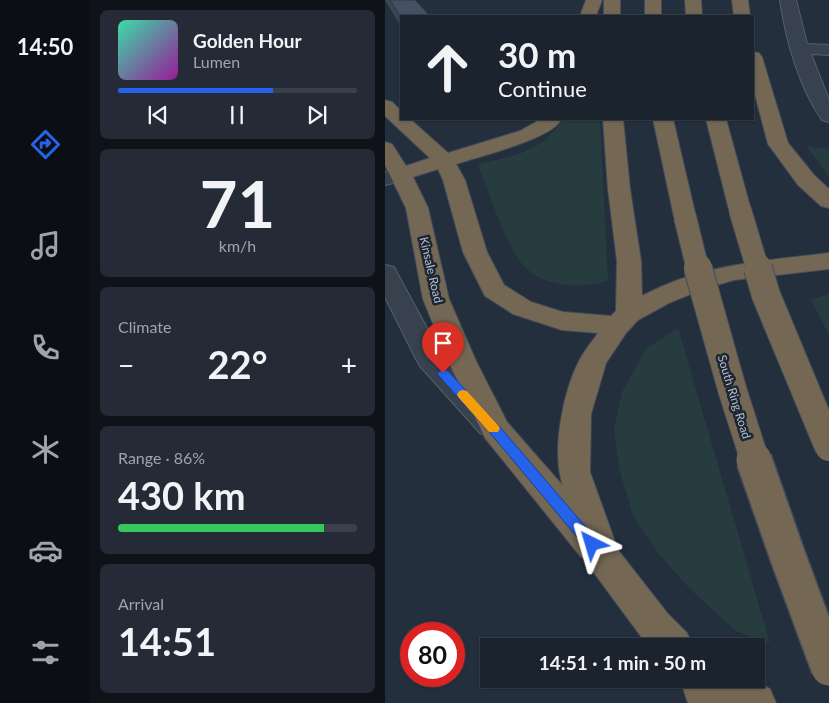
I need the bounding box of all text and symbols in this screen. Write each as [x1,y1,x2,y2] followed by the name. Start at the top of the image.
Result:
[193,29,302,52] text: Golden Hour
[17,33,73,60] text: 14:50
[498,33,576,75] text: 30 m
[415,35,480,100] icon: ahead
[193,52,240,71] text: Lumen
[498,75,587,102] text: Continue
[144,101,172,129] icon: previous
[223,101,251,129] icon: pause
[303,101,331,129] icon: next
[28,127,63,162] icon: directions
[200,164,275,242] text: 71
[28,228,63,263] icon: music
[417,235,446,304] street label: Kinsale Road
[219,236,256,255] text: km/h
[118,317,171,336] text: Climate
[422,322,464,373] pin
[429,329,457,357] icon: arrive
[28,330,63,365] icon: phone
[208,341,267,387] text: 22°
[118,348,134,382] text: −
[341,348,357,382] text: +
[715,353,754,441] street label: South Ring Road
[28,432,63,467] icon: climate
[118,448,205,467] text: Range · 86%
[118,472,246,518] text: 430 km
[565,517,617,569] position arrow
[28,533,63,568] icon: car
[118,594,164,613] text: Arrival
[118,618,216,664] text: 14:51
[400,622,465,687] speed limit sign: 80
[28,635,63,670] icon: filters
[539,651,706,674] text: 14:51 · 1 min · 50 m

